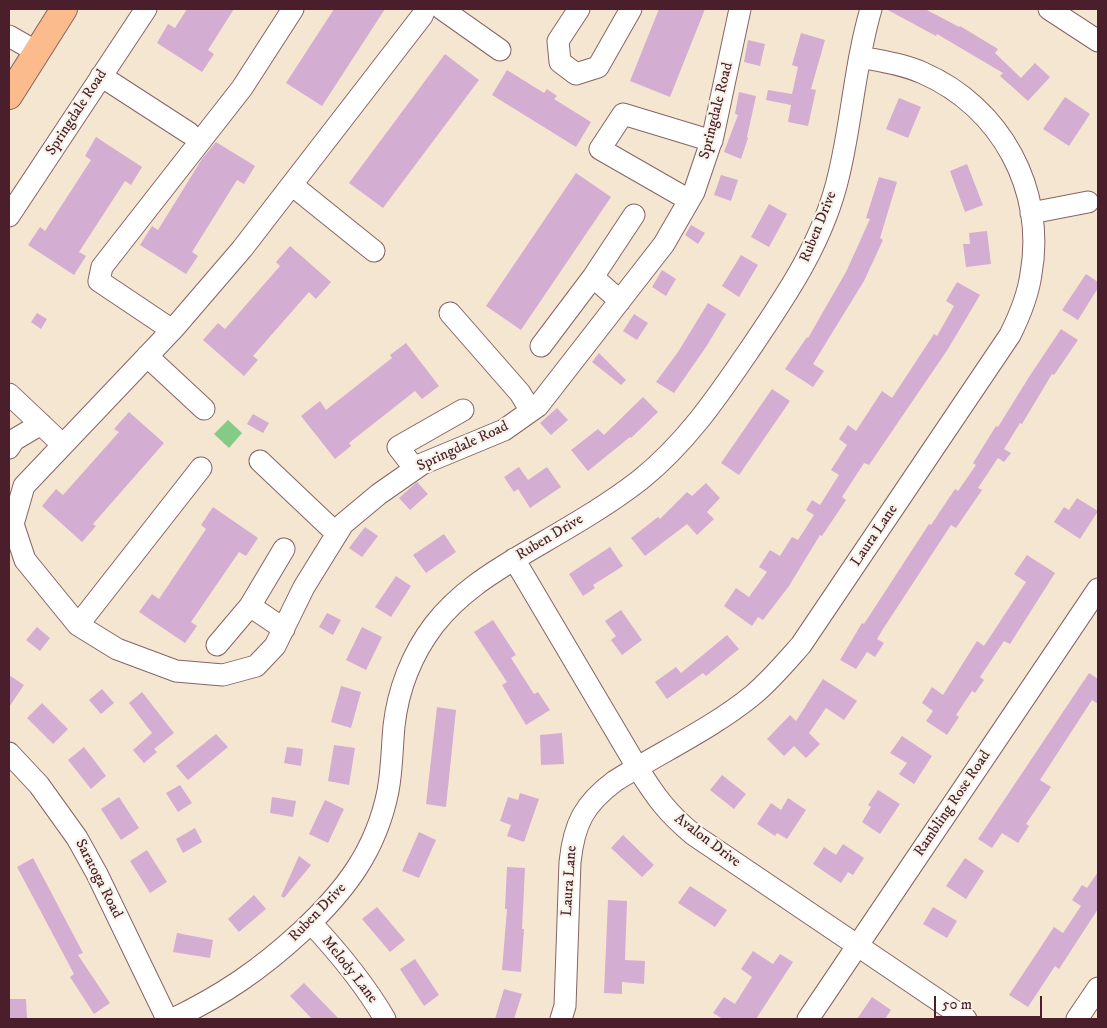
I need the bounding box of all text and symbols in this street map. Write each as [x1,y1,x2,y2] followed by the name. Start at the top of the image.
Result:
[696,61,738,161] street label: Springdale Road
[43,67,111,159] street label: Springdale Road
[797,189,841,265] street label: Ruben Drive
[414,418,512,476] street label: Springdale Road
[848,502,902,570] street label: Laura Lane
[513,511,587,565] street label: Ruben Drive
[911,748,995,860] street label: Rambling Rose Road
[670,810,744,872] street label: Avalon Drive
[70,836,126,922] street label: Saratoga Road
[559,845,581,917] street label: Laura Lane
[286,880,350,946] street label: Ruben Drive
[317,933,381,1007] street label: Melody Lane
[937,986,1044,1018] scale bar
[942,995,972,1014] text: 50 m

